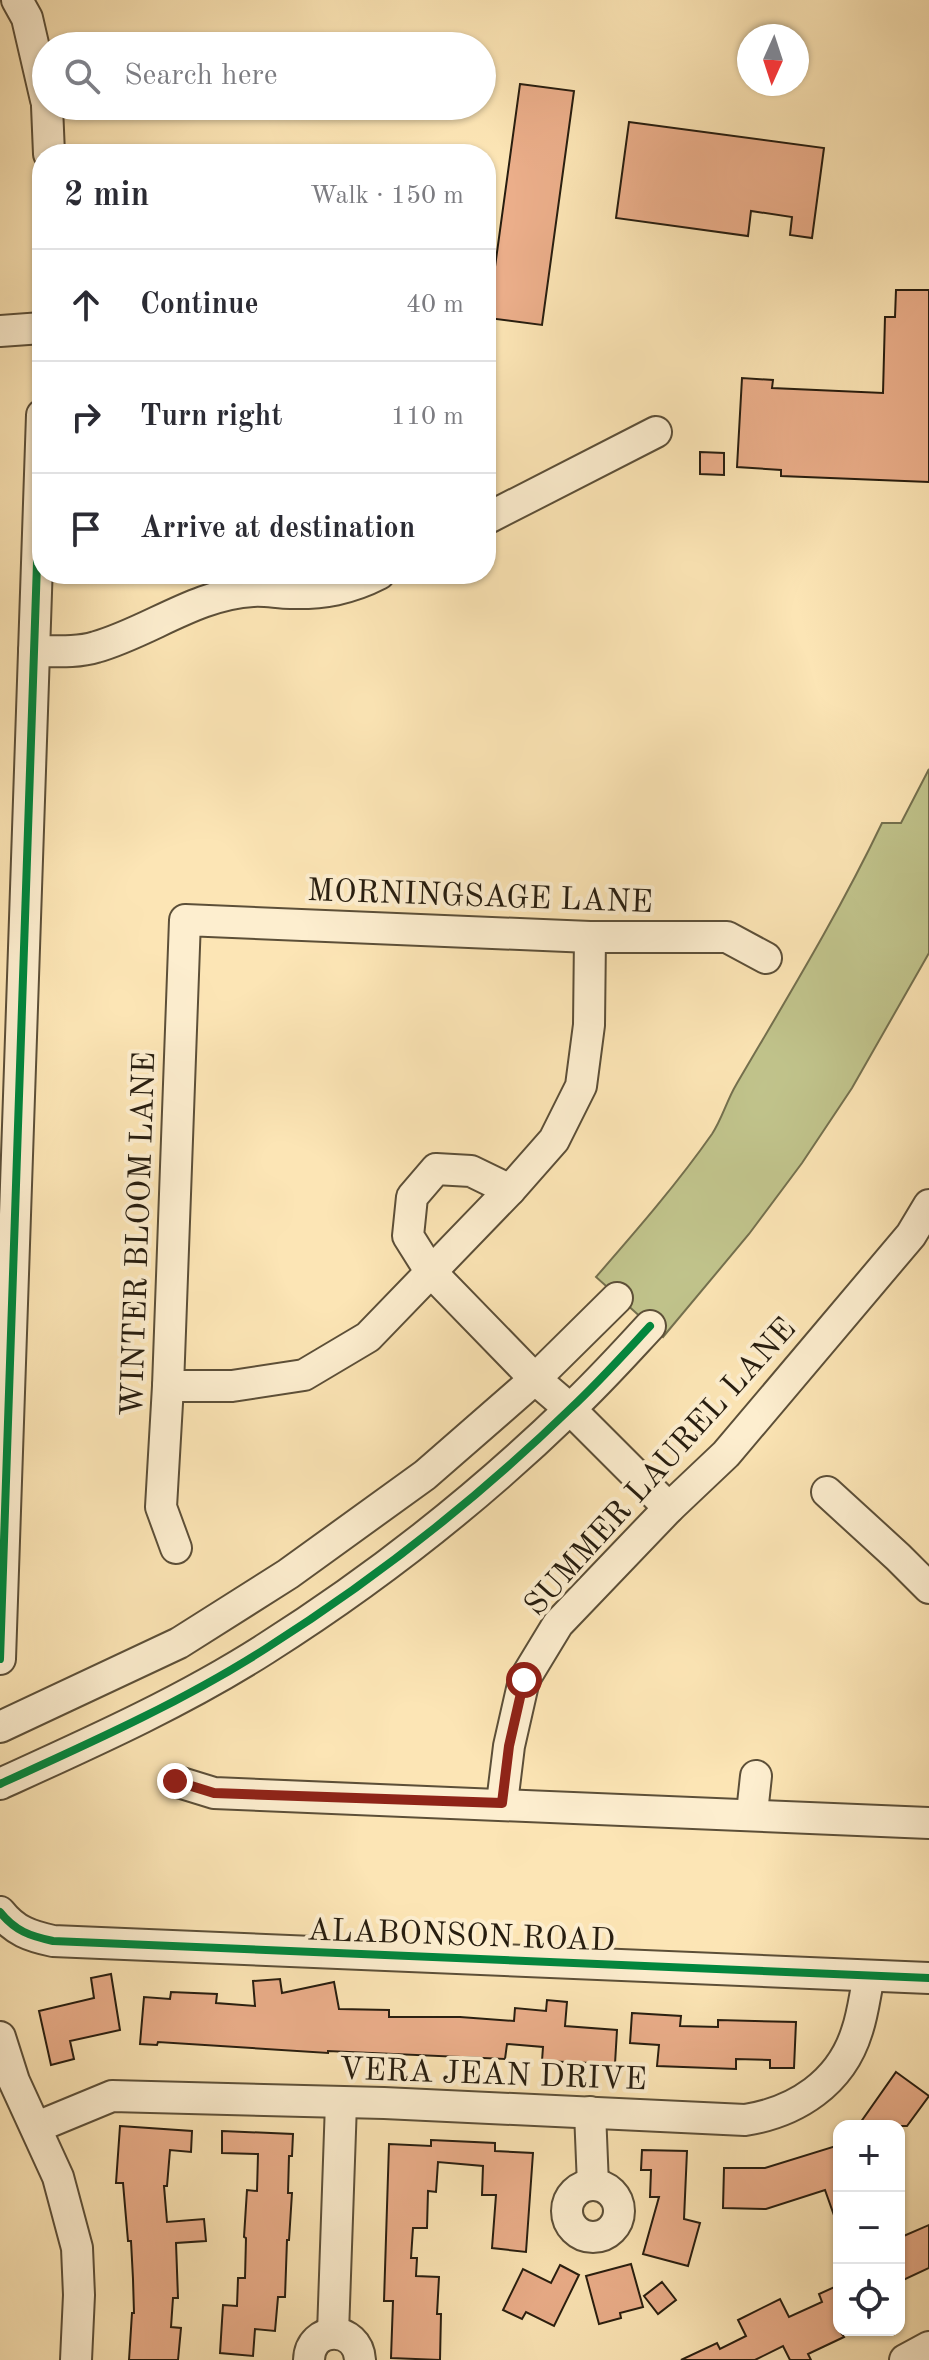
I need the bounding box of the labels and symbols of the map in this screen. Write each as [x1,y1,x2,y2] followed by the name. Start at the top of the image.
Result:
[737,24,809,96] north arrow
[307,876,653,920] street label: MORNINGSAGE LANE
[118,1051,162,1417] street label: WINTER BLOOM LANE
[520,1313,803,1623] street label: SUMMER LAUREL LANE
[506,1662,542,1698] route start
[157,1763,193,1799] route end
[306,1916,615,1958] street label: ALABONSON ROAD
[339,2055,647,2097] street label: VERA JEAN DRIVE

